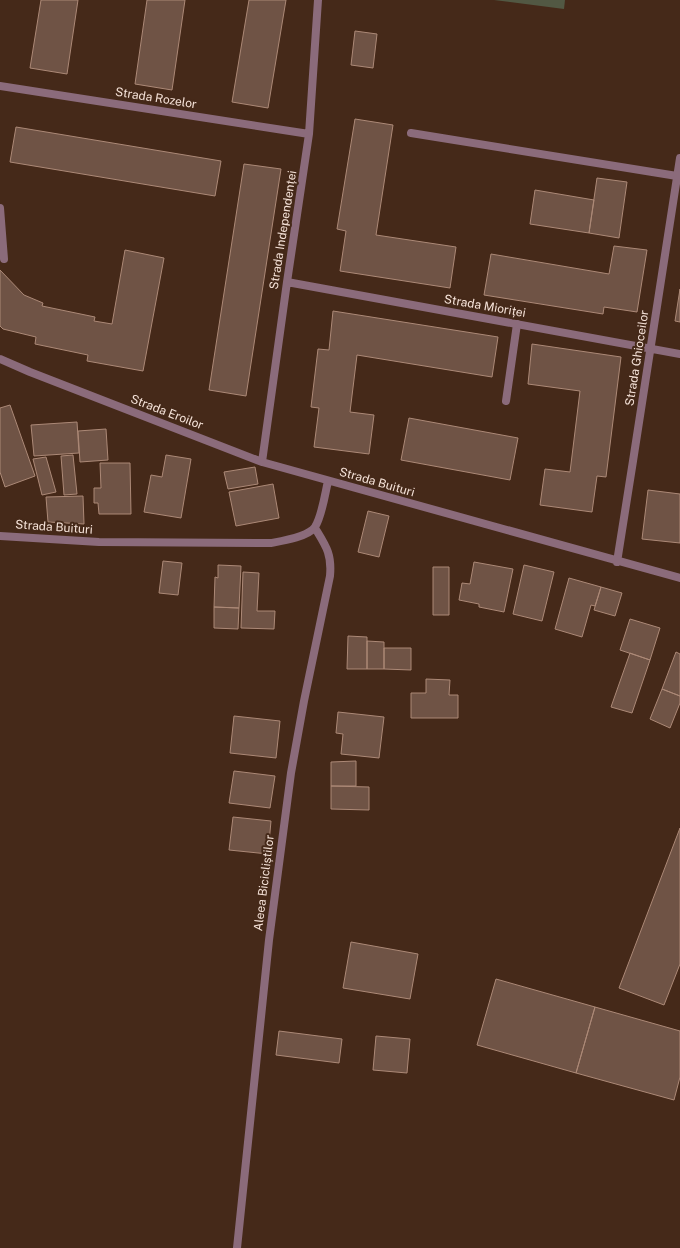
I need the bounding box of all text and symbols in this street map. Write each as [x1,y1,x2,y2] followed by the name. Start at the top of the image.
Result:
[114,85,198,111] street label: Strada Rozelor
[267,169,299,291] street label: Strada Independenței
[443,292,527,320] street label: Strada Mioriței
[623,309,652,407] street label: Strada Ghioceilor
[129,392,206,432] street label: Strada Eroilor
[338,465,416,499] street label: Strada Buituri
[15,517,93,537] street label: Strada Buituri
[251,834,277,932] street label: Aleea Bicicliștilor

